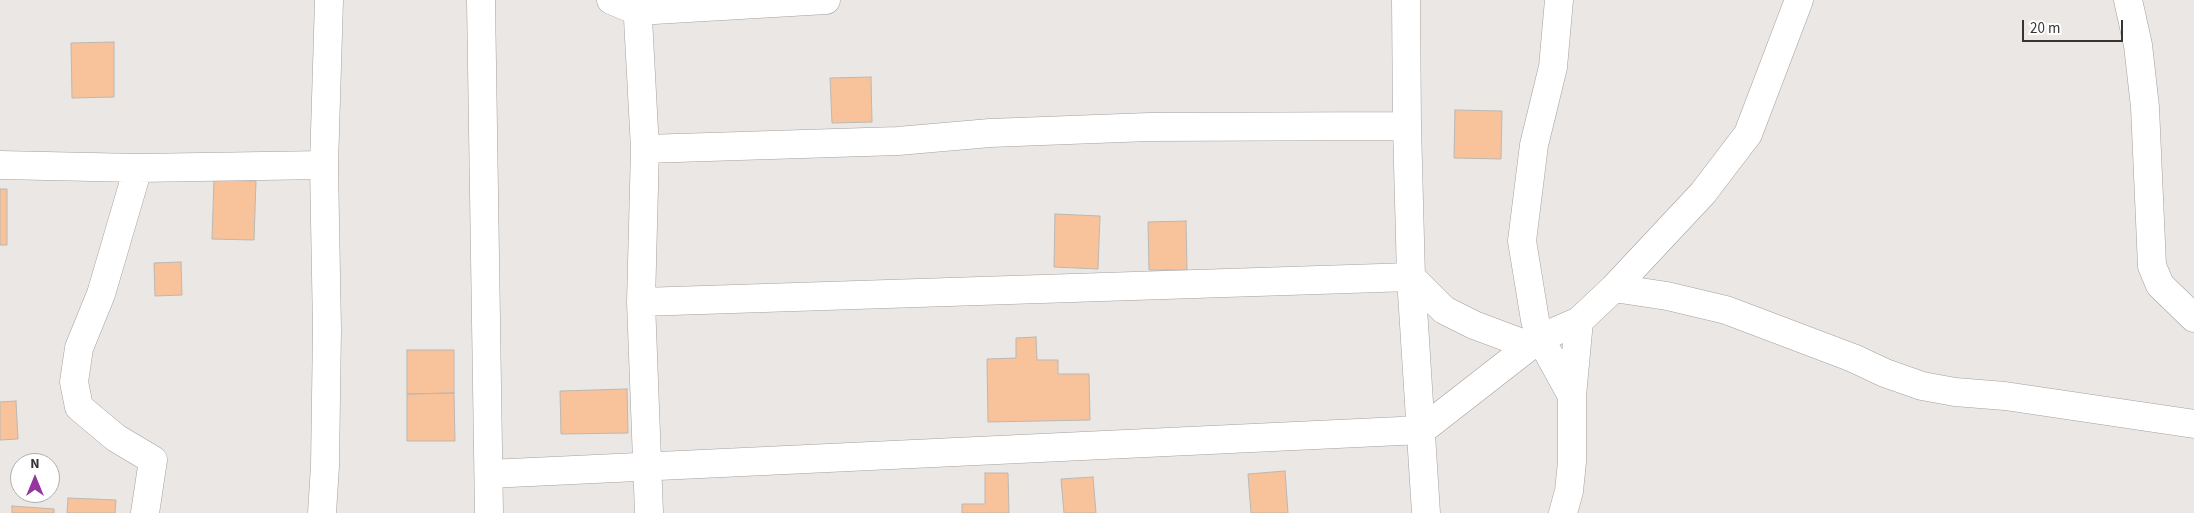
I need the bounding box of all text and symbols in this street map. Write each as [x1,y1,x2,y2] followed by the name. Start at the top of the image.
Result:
[2024,10,2125,42] scale bar
[2030,18,2060,39] text: 20 m
[10,453,60,503] north arrow
[30,454,40,474] text: N

